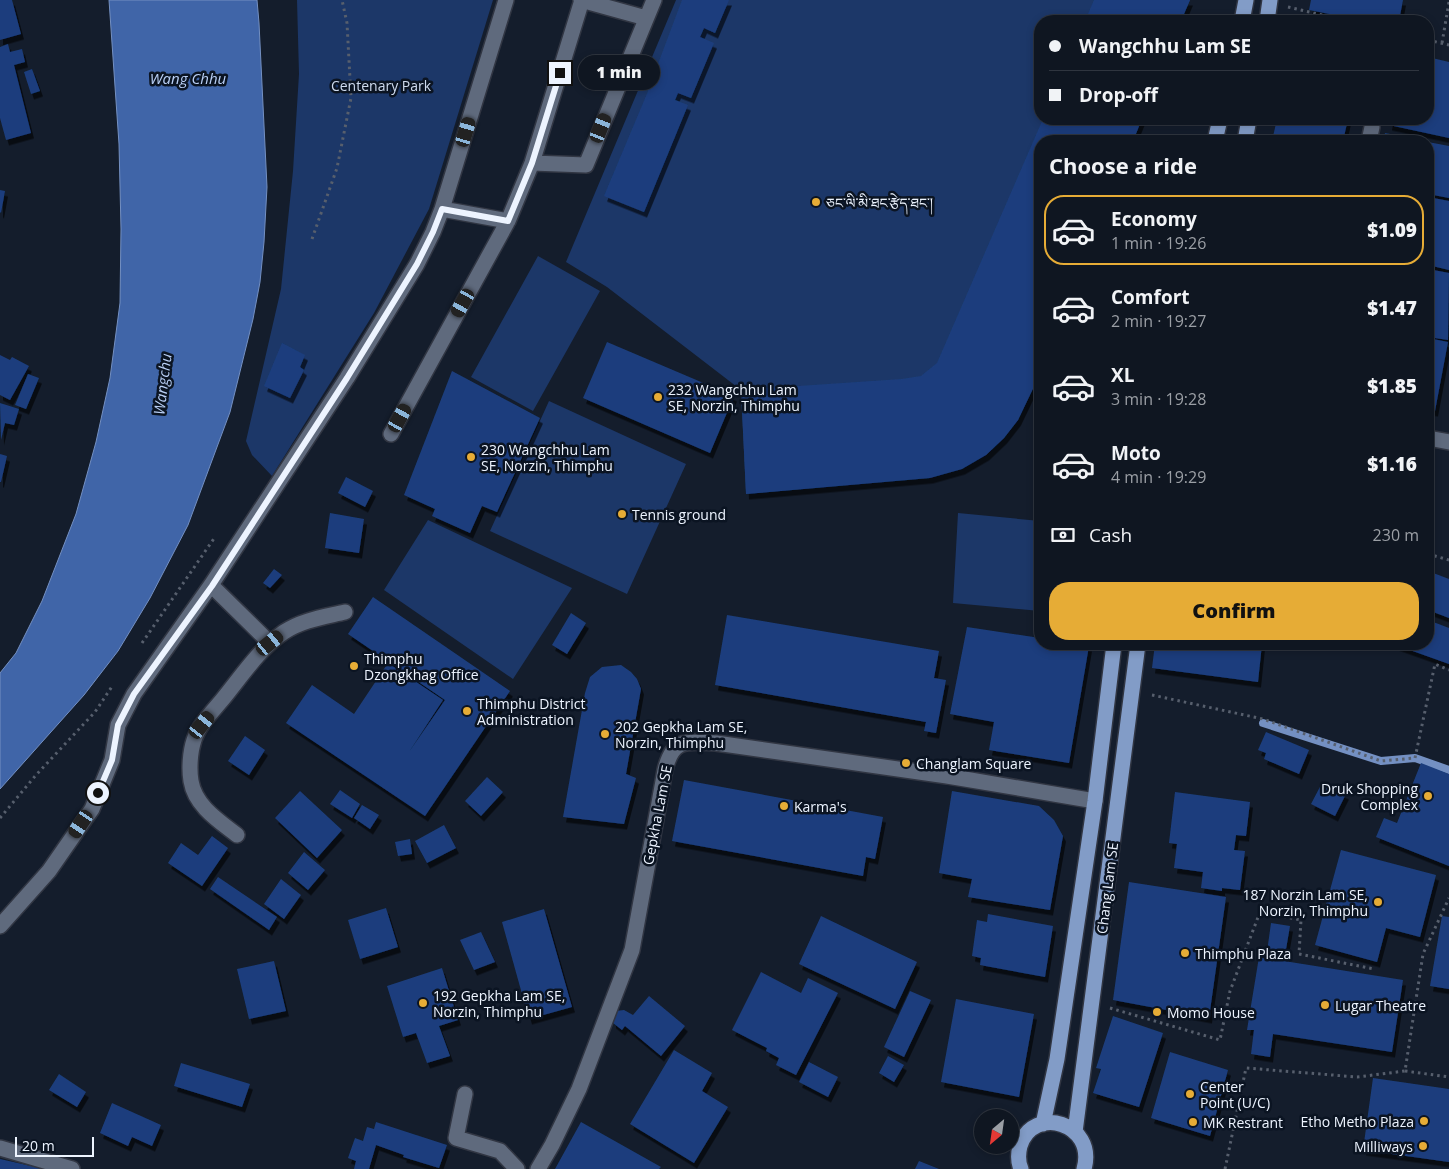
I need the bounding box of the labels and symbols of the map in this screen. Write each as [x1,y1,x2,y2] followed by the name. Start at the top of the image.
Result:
[578,56,660,90] callout: 1 min
[549,62,571,84] route end
[150,68,227,88] water label: Wang Chhu
[331,76,432,95] park label: Centenary Park
[588,111,613,145] car
[454,115,477,149] car
[826,193,933,215] place label: ཅང་ལི་མི་ཐང་རྩེད་ཐང་།
[810,196,822,208] marker: ཅང་ལི་མི་ཐང་རྩེད་ཐང་།
[449,286,476,320] car
[148,352,176,416] water label: Wangchu
[668,380,800,415] place label: 232 Wangchhu Lam SE, Norzin, Thimphu
[652,391,664,403] marker: 232 Wangchhu Lam SE, Norzin, Thimphu
[386,401,413,435] car
[481,440,613,475] place label: 230 Wangchhu Lam SE, Norzin, Thimphu
[465,451,477,463] marker: 230 Wangchhu Lam SE, Norzin, Thimphu
[632,505,726,524] place label: Tennis ground
[616,508,628,520] marker: Tennis ground
[253,628,286,658] car
[364,649,479,684] place label: Thimphu Dzongkhag Office
[348,660,360,672] marker: Thimphu Dzongkhag Office
[477,694,585,729] place label: Thimphu District Administration
[461,705,473,717] marker: Thimphu District Administration
[186,709,217,741] car
[615,717,747,752] place label: 202 Gepkha Lam SE, Norzin, Thimphu
[599,728,611,740] marker: 202 Gepkha Lam SE, Norzin, Thimphu
[916,754,1032,773] place label: Changlam Square
[900,757,912,769] marker: Changlam Square
[638,764,676,866] street label: Gepkha Lam SE
[1321,779,1419,814] place label: Druk Shopping Complex
[87,782,109,804] route start
[1422,790,1434,802] marker: Druk Shopping Complex
[794,797,847,816] place label: Karma's
[778,800,790,812] marker: Karma's
[66,807,95,841] car
[1092,841,1122,935] street label: Chang Lam SE
[1243,885,1368,920] place label: 187 Norzin Lam SE, Norzin, Thimphu
[1372,896,1384,908] marker: 187 Norzin Lam SE, Norzin, Thimphu
[1195,944,1291,963] place label: Thimphu Plaza
[1179,947,1191,959] marker: Thimphu Plaza
[433,986,565,1021] place label: 192 Gepkha Lam SE, Norzin, Thimphu
[1335,996,1426,1015] place label: Lugar Theatre
[417,997,429,1009] marker: 192 Gepkha Lam SE, Norzin, Thimphu
[1319,999,1331,1011] marker: Lugar Theatre
[1167,1003,1255,1022] place label: Momo House
[1151,1006,1163,1018] marker: Momo House
[1200,1077,1270,1112] place label: Center Point (U/C)
[1184,1088,1196,1100] marker: Center Point (U/C)
[974,1109,1019,1154] north arrow
[1300,1112,1414,1131] place label: Etho Metho Plaza
[1203,1113,1283,1132] place label: MK Restrant
[1418,1115,1430,1127] marker: Etho Metho Plaza
[1187,1116,1199,1128] marker: MK Restrant
[15,1134,94,1157] scale bar
[1354,1137,1413,1156] place label: Milliways
[1417,1140,1429,1152] marker: Milliways

